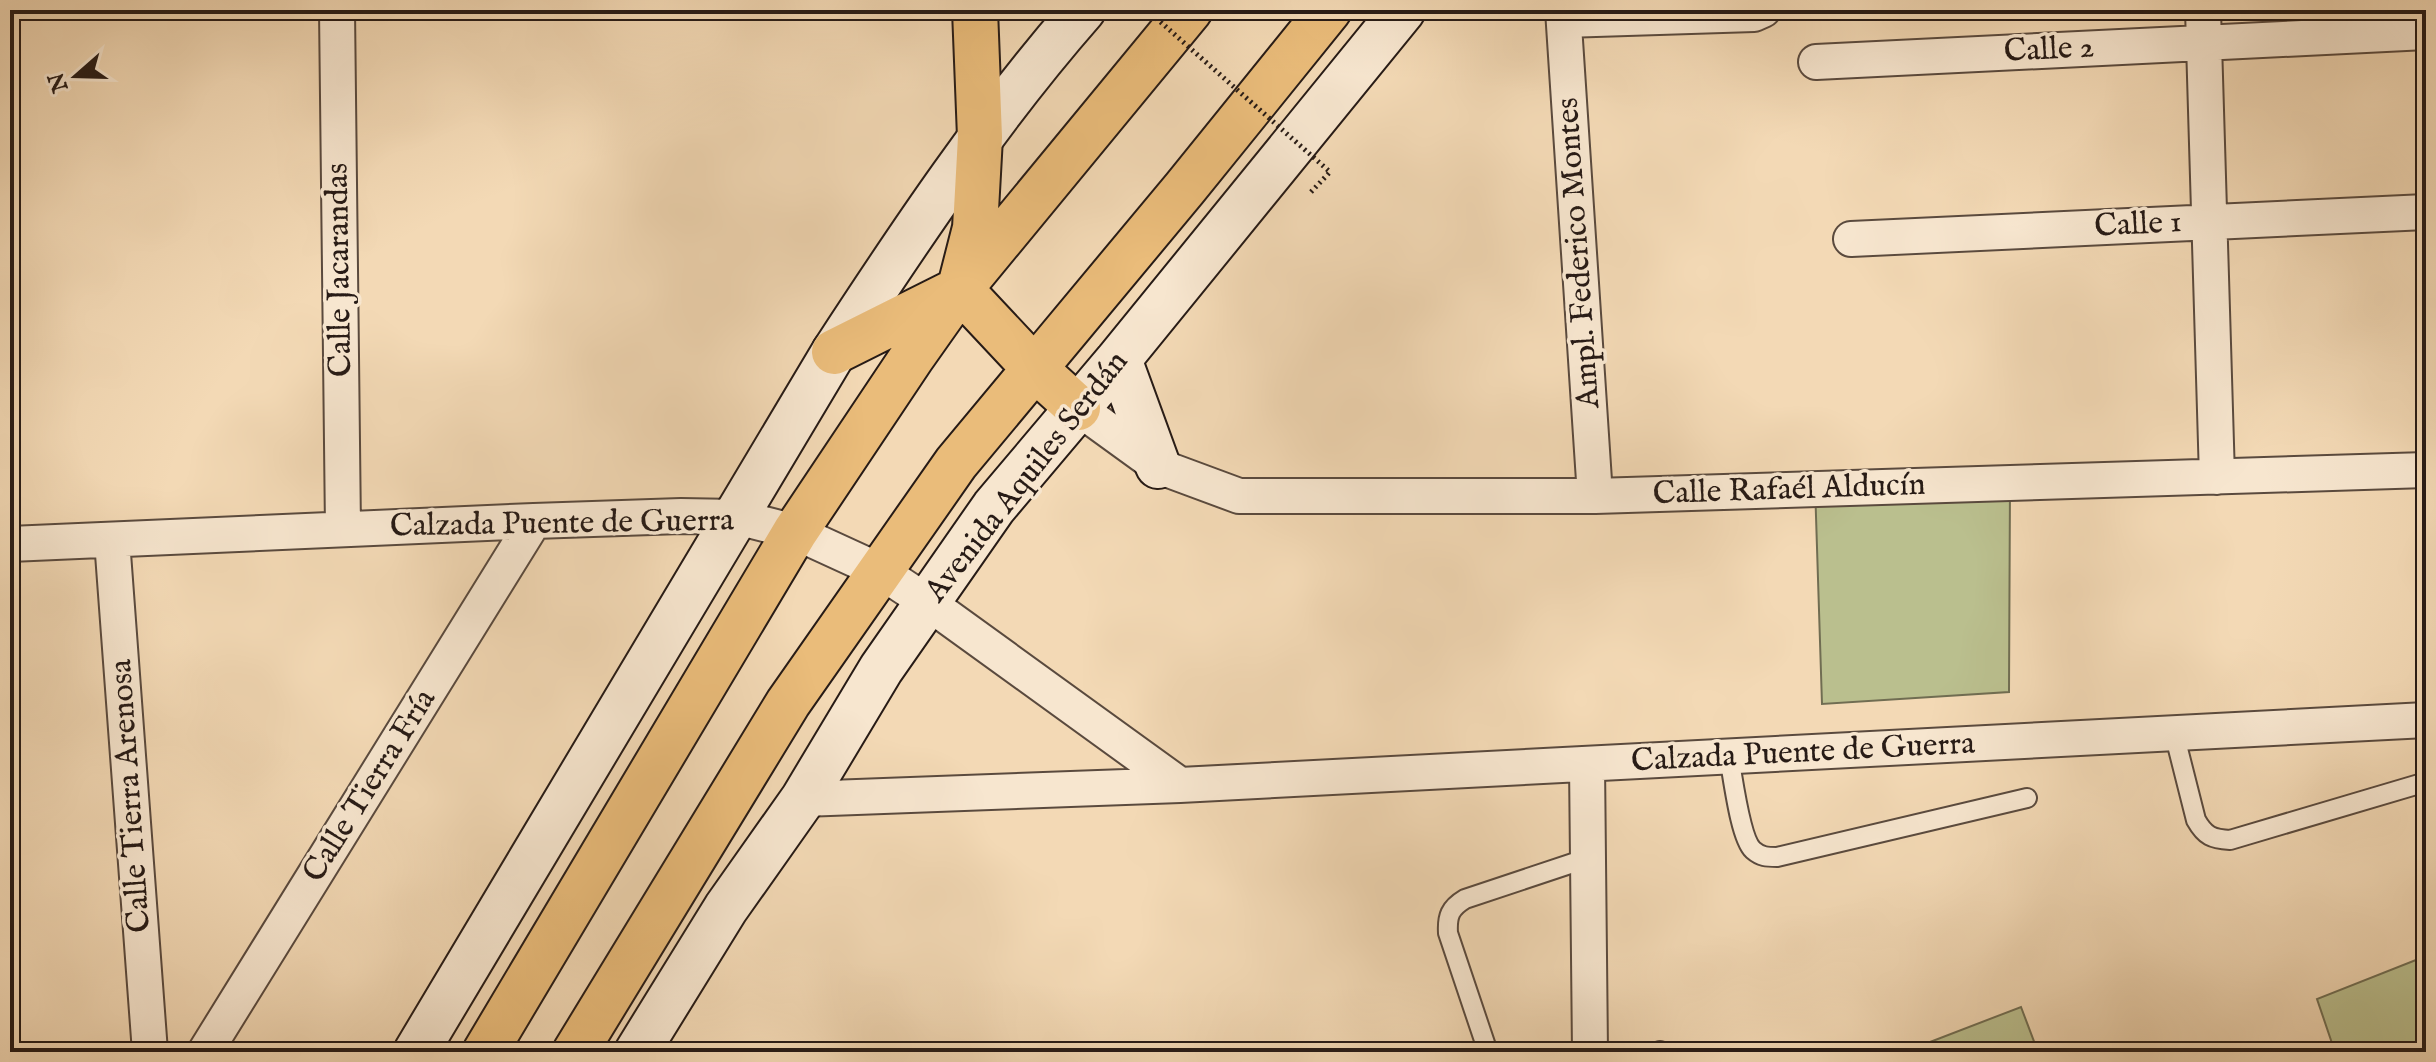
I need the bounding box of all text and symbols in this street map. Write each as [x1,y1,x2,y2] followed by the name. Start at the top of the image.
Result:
[2003,27,2095,73] street label: Calle 2
[36,36,116,116] north arrow
[43,68,76,97] text: N
[1548,96,1610,411] street label: Ampl. Federico Montes
[318,163,362,377] street label: Calle Jacarandas
[2093,202,2183,248] street label: Calle 1
[915,343,1138,612] street label: Avenida Aquiles Serdán
[1652,465,1926,515] street label: Calle Rafaél Alducín
[390,500,735,548] street label: Calzada Puente de Guerra
[101,658,161,934] street label: Calle Tierra Arenosa
[294,681,446,890] street label: Calle Tierra Fría
[1630,724,1976,782] street label: Calzada Puente de Guerra

